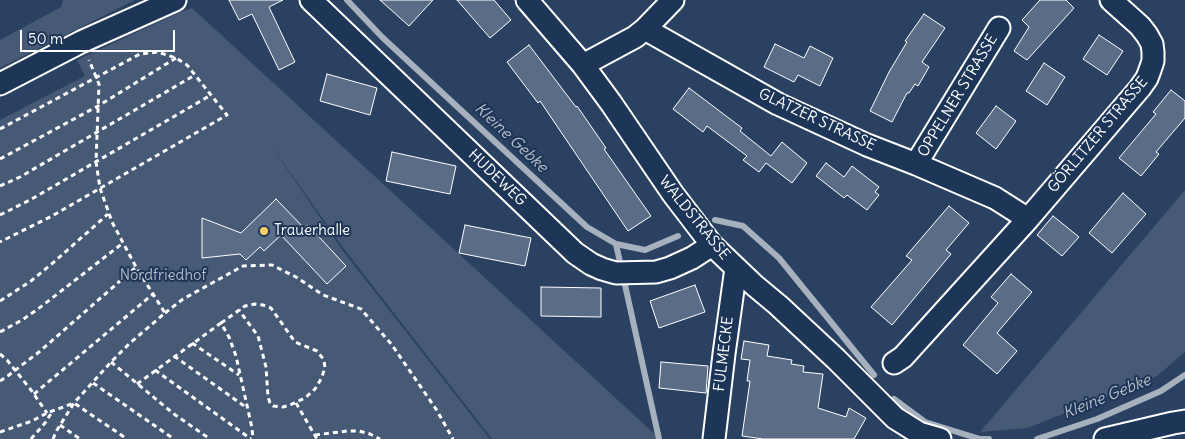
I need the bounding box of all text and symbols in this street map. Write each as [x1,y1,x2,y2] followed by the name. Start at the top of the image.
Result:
[22,20,178,52] scale bar
[28,29,63,48] text: 50 m
[914,31,1002,161] street label: OPPELNER STRASSE
[1044,73,1152,197] street label: GÖRLITZER STRASSE
[756,85,878,155] street label: GLATZER STRASSE
[470,99,552,177] water label: Kleine Gebke
[464,146,530,210] street label: HUDEWEG
[655,172,733,264] street label: WALDSTRASSE
[274,222,350,240] place label: Trauerhalle
[258,225,270,237] marker: Trauerhalle
[120,267,206,285] park label: Nordfriedhof
[710,315,738,393] street label: FULMECKE
[1060,371,1154,423] water label: Kleine Gebke

